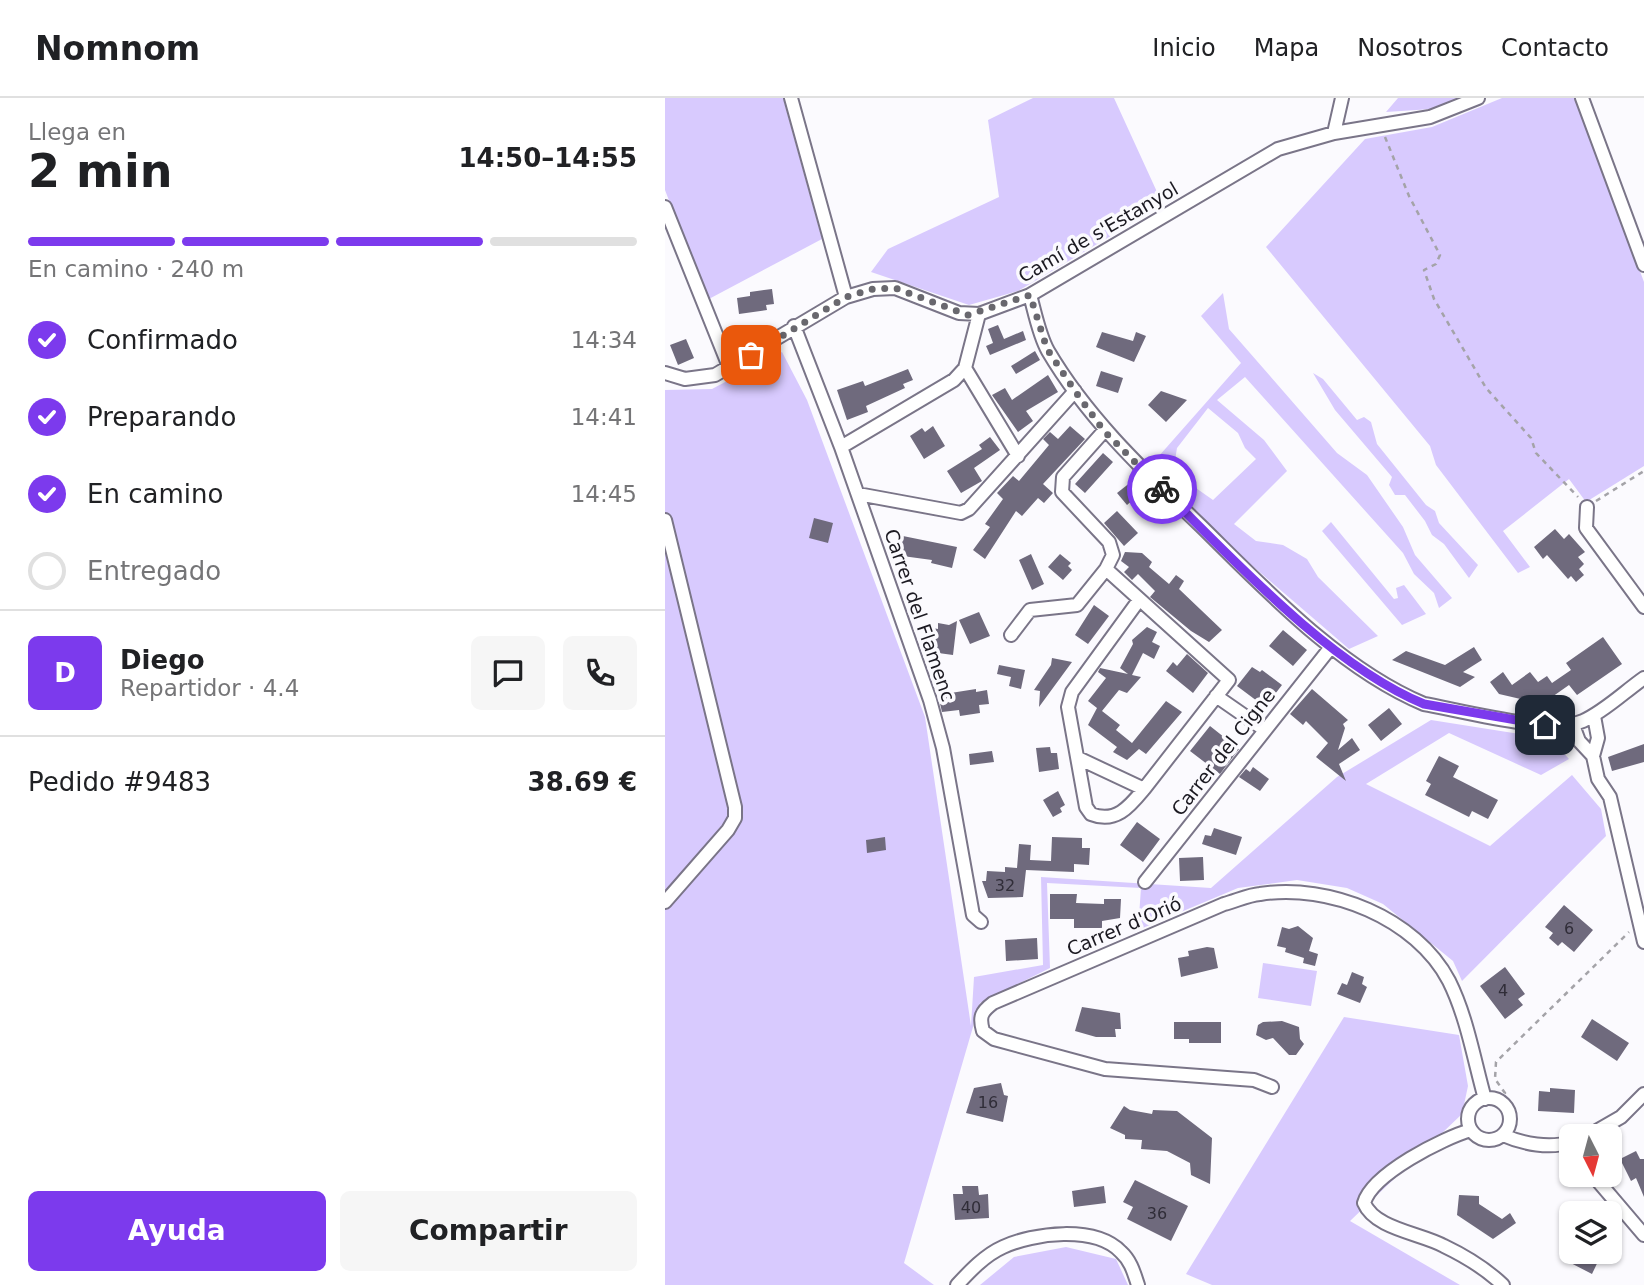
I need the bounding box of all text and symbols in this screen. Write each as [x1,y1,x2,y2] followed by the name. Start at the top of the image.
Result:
[35,29,200,68] text: Nomnom
[1152,34,1216,62] text: Inicio
[1254,34,1319,62] text: Mapa
[1357,34,1463,62] text: Nosotros
[1501,34,1609,62] text: Contacto
[28,119,126,145] text: Llega en
[458,143,637,173] text: 14:50–14:55
[28,144,172,198] text: 2 min
[1014,177,1182,287] street label: Camí de s'Estanyol
[28,256,244,282] text: En camino · 240 m
[28,321,66,359] icon: check
[87,325,238,355] text: Confirmado
[721,325,781,385] pin
[571,327,637,353] text: 14:34
[732,336,770,374] icon: bag
[28,398,66,436] icon: check
[87,402,236,432] text: Preparando
[571,404,637,430] text: 14:41
[1127,454,1197,524] courier
[1143,470,1181,508] icon: bike
[28,475,66,513] icon: check
[87,479,223,509] text: En camino
[571,481,637,507] text: 14:45
[880,526,960,704] street label: Carrer del Flamenc
[87,556,221,586] text: Entregado
[471,636,545,710] button: chat
[563,636,637,710] button: phone
[120,645,205,675] text: Diego
[54,658,76,688] text: D
[120,675,299,701] text: Repartidor · 4.4
[1167,684,1279,820] street label: Carrer del Cigne
[1515,695,1575,755] pin
[1526,706,1564,744] icon: home
[28,767,211,797] text: Pedido #9483
[528,767,637,797] text: 38.69 €
[995,876,1015,895] house number: 32
[1063,892,1185,960] street label: Carrer d'Orió
[1564,919,1574,938] house number: 6
[1498,981,1508,1000] house number: 4
[978,1093,998,1112] house number: 16
[1559,1124,1622,1186] north arrow
[1559,1124,1622,1264] map controls
[28,1191,326,1271] button: Ayuda
[340,1191,637,1271] button: Compartir
[961,1198,981,1217] house number: 40
[1559,1201,1622,1264] button: layers
[1147,1204,1167,1223] house number: 36

